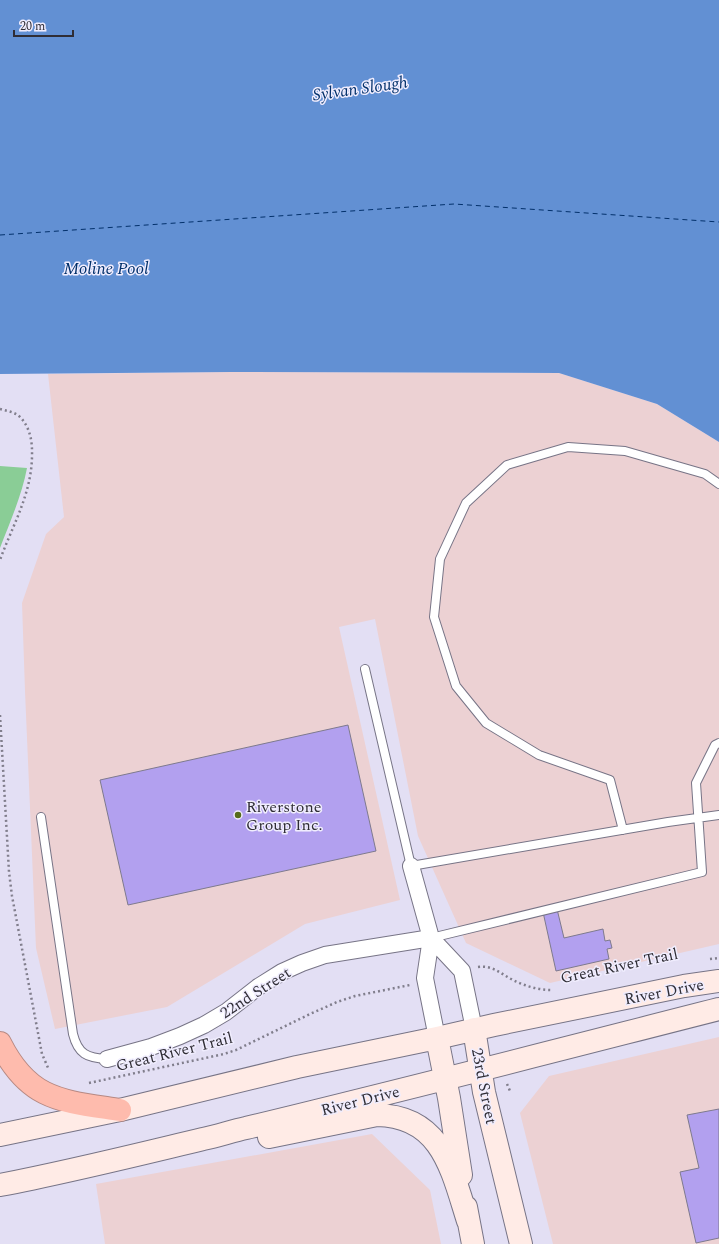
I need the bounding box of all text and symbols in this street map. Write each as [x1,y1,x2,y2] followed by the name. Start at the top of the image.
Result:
[14,12,73,38] scale bar
[20,17,45,36] text: 20 m
[311,69,409,109] water label: Sylvan Slough
[63,256,149,282] water label: Moline Pool
[246,795,322,837] place label: Riverstone Group Inc.
[233,810,243,820] marker: Riverstone Group Inc.
[558,942,680,990] street label: Great River Trail
[215,961,296,1025] street label: 22nd Street
[622,973,706,1011] street label: River Drive
[113,1026,235,1078] street label: Great River Trail
[465,1046,503,1127] street label: 23rd Street
[318,1080,402,1122] street label: River Drive

